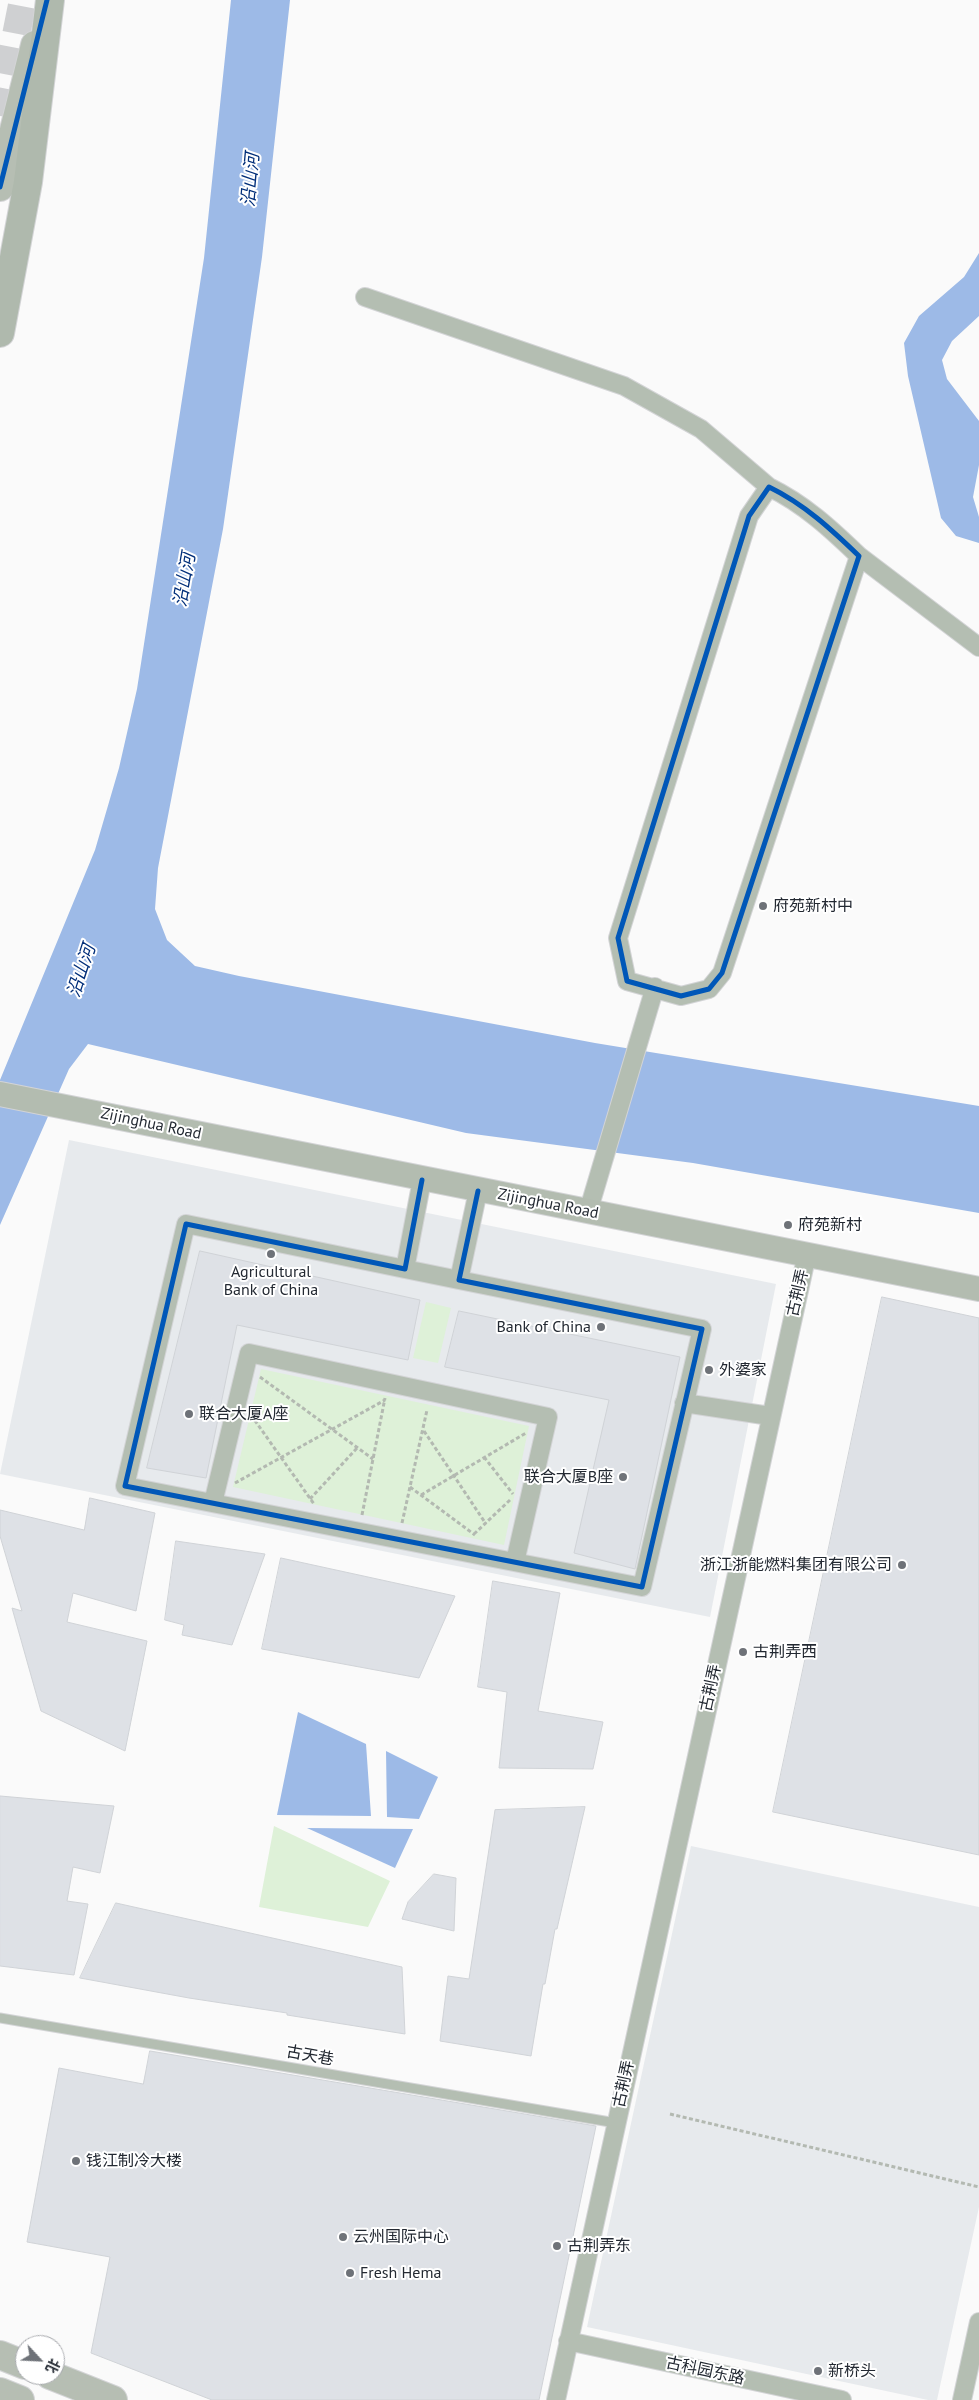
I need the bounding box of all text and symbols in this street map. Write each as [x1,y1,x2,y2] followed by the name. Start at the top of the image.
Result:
[238,152,264,208] water label: 沿山河
[170,552,200,608] water label: 沿山河
[773,896,853,916] place label: 府苑新村中
[757,900,769,912] marker: 府苑新村中
[63,942,101,1000] water label: 沿山河
[99,1104,203,1144] street label: Zijinghua Road
[496,1185,600,1223] street label: Zijinghua Road
[798,1215,862,1235] place label: 府苑新村
[782,1219,794,1231] marker: 府苑新村
[265,1248,277,1260] marker: Agricultural Bank of China
[224,1262,318,1300] place label: Agricultural Bank of China
[783,1267,813,1319] street label: 古荆弄
[496,1317,591,1337] place label: Bank of China
[595,1321,607,1333] marker: Bank of China
[719,1360,767,1380] place label: 外婆家
[703,1364,715,1376] marker: 外婆家
[199,1404,288,1424] place label: 联合大厦A座
[183,1408,195,1420] marker: 联合大厦A座
[524,1467,613,1487] place label: 联合大厦B座
[617,1471,629,1483] marker: 联合大厦B座
[700,1555,892,1575] place label: 浙江浙能燃料集团有限公司
[896,1559,908,1571] marker: 浙江浙能燃料集团有限公司
[753,1642,817,1662] place label: 古荆弄西
[737,1646,749,1658] marker: 古荆弄西
[697,1663,725,1713] street label: 古荆弄
[285,2042,335,2070] street label: 古天巷
[610,2059,638,2109] street label: 古荆弄
[86,2151,182,2171] place label: 钱江制冷大楼
[70,2155,82,2167] marker: 钱江制冷大楼
[353,2227,449,2247] place label: 云州国际中心
[337,2231,349,2243] marker: 云州国际中心
[567,2236,631,2256] place label: 古荆弄东
[551,2240,563,2252] marker: 古荆弄东
[360,2263,441,2283] place label: Fresh Hema
[344,2267,356,2279] marker: Fresh Hema
[15,2335,65,2385] north arrow
[664,2353,746,2389] street label: 古科园东路
[42,2356,64,2376] text: 北
[828,2361,876,2381] place label: 新桥头
[812,2365,824,2377] marker: 新桥头

